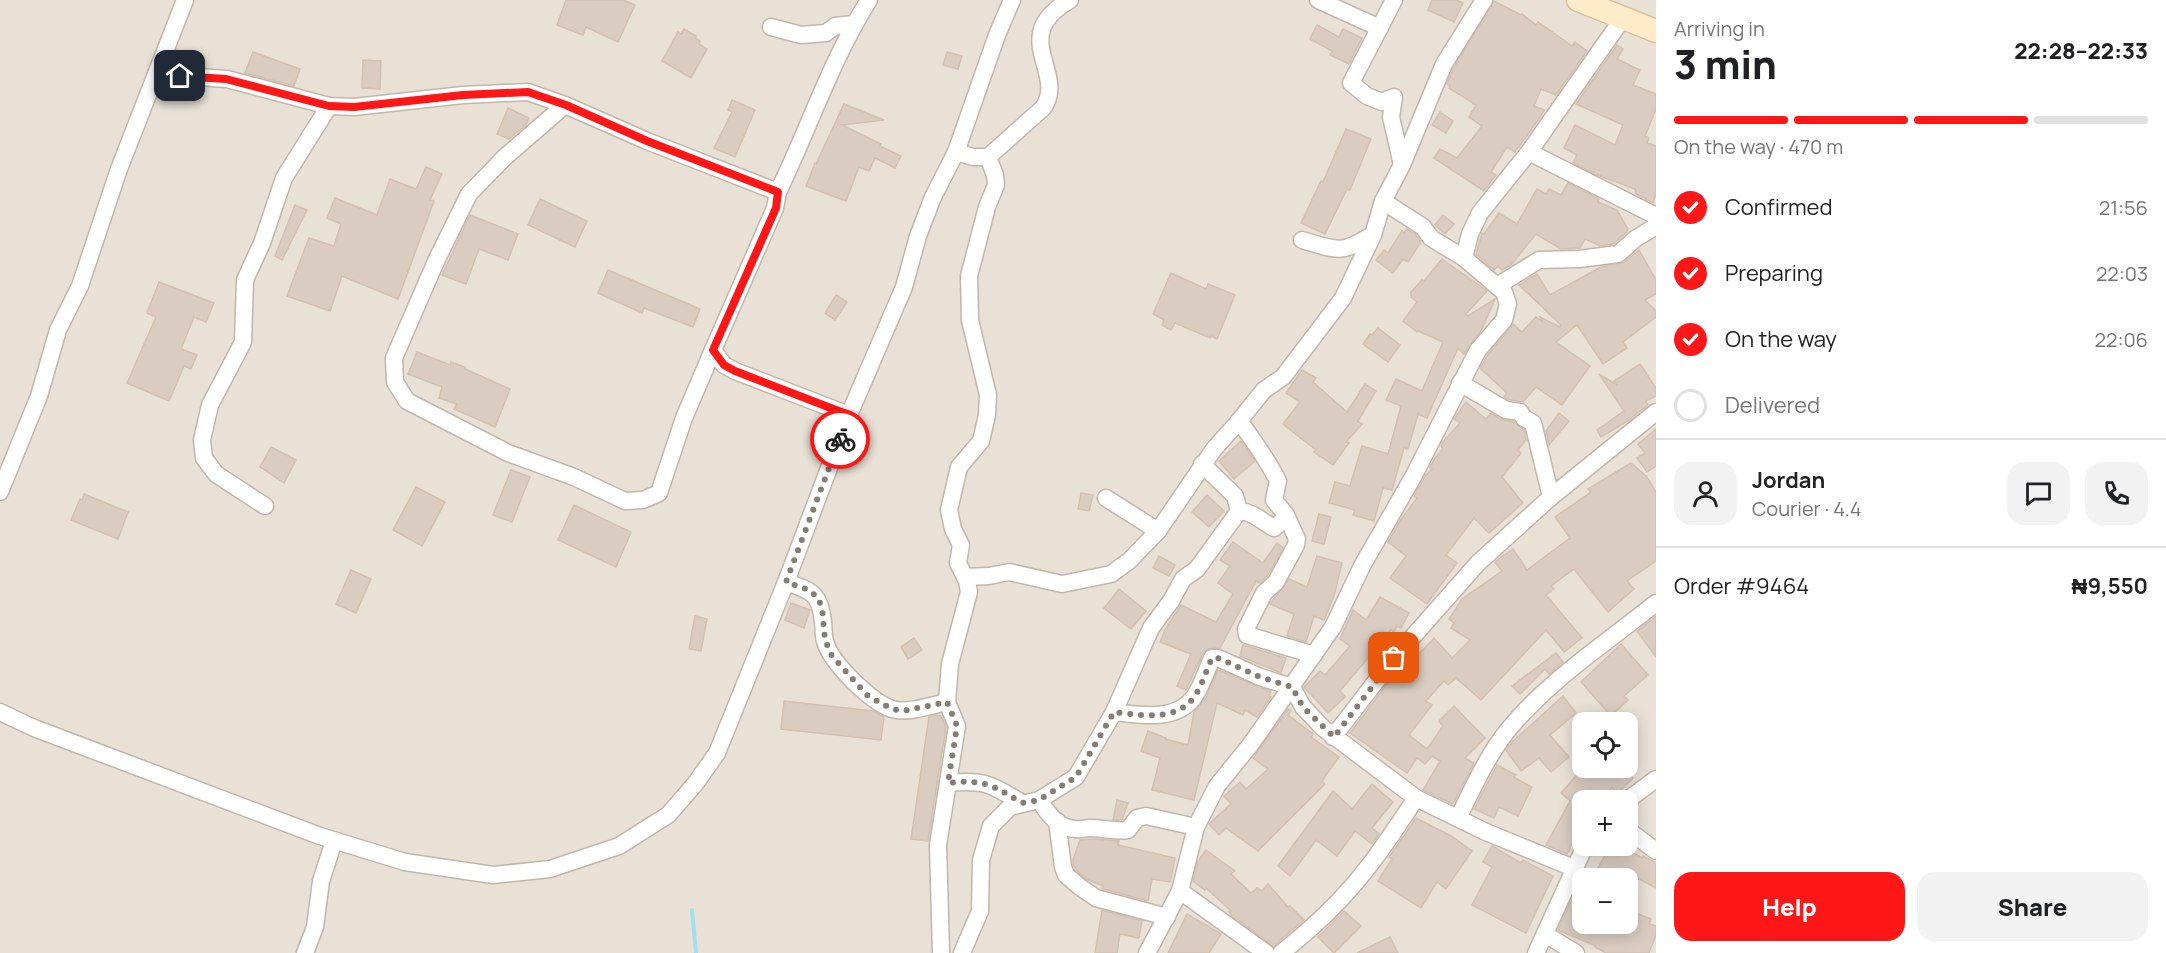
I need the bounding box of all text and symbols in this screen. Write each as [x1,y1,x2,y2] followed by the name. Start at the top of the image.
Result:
[1674,15,1765,42] text: Arriving in
[2014,36,2148,66] text: 22:28–22:33
[1674,37,1777,91] text: 3 min
[154,50,205,101] pin
[163,59,196,92] icon: home
[1674,133,1843,160] text: On the way · 470 m
[1674,191,1707,224] icon: check
[1725,192,1833,222] text: Confirmed
[2099,194,2148,221] text: 21:56
[1674,257,1707,290] icon: check
[1725,258,1823,288] text: Preparing
[2096,260,2148,287] text: 22:03
[1674,323,1707,356] icon: check
[1725,324,1837,354] text: On the way
[2095,326,2148,353] text: 22:06
[1725,390,1820,420] text: Delivered
[810,409,870,469] courier
[824,423,857,456] icon: bike
[1674,462,1737,525] button: person
[2007,462,2070,525] button: chat
[2085,462,2148,525] button: phone
[1752,465,1825,495] text: Jordan
[1752,495,1862,522] text: Courier · 4.4
[1674,571,1809,601] text: Order #9464
[2072,571,2148,601] text: ₦9,550
[1368,632,1419,683] pin
[1377,641,1410,674] icon: bag
[1572,712,1638,934] map controls
[1572,712,1638,778] button: locate
[1572,790,1638,856] button: +
[1572,868,1638,934] button: −
[1674,872,1905,941] button: Help
[1917,872,2148,941] button: Share

